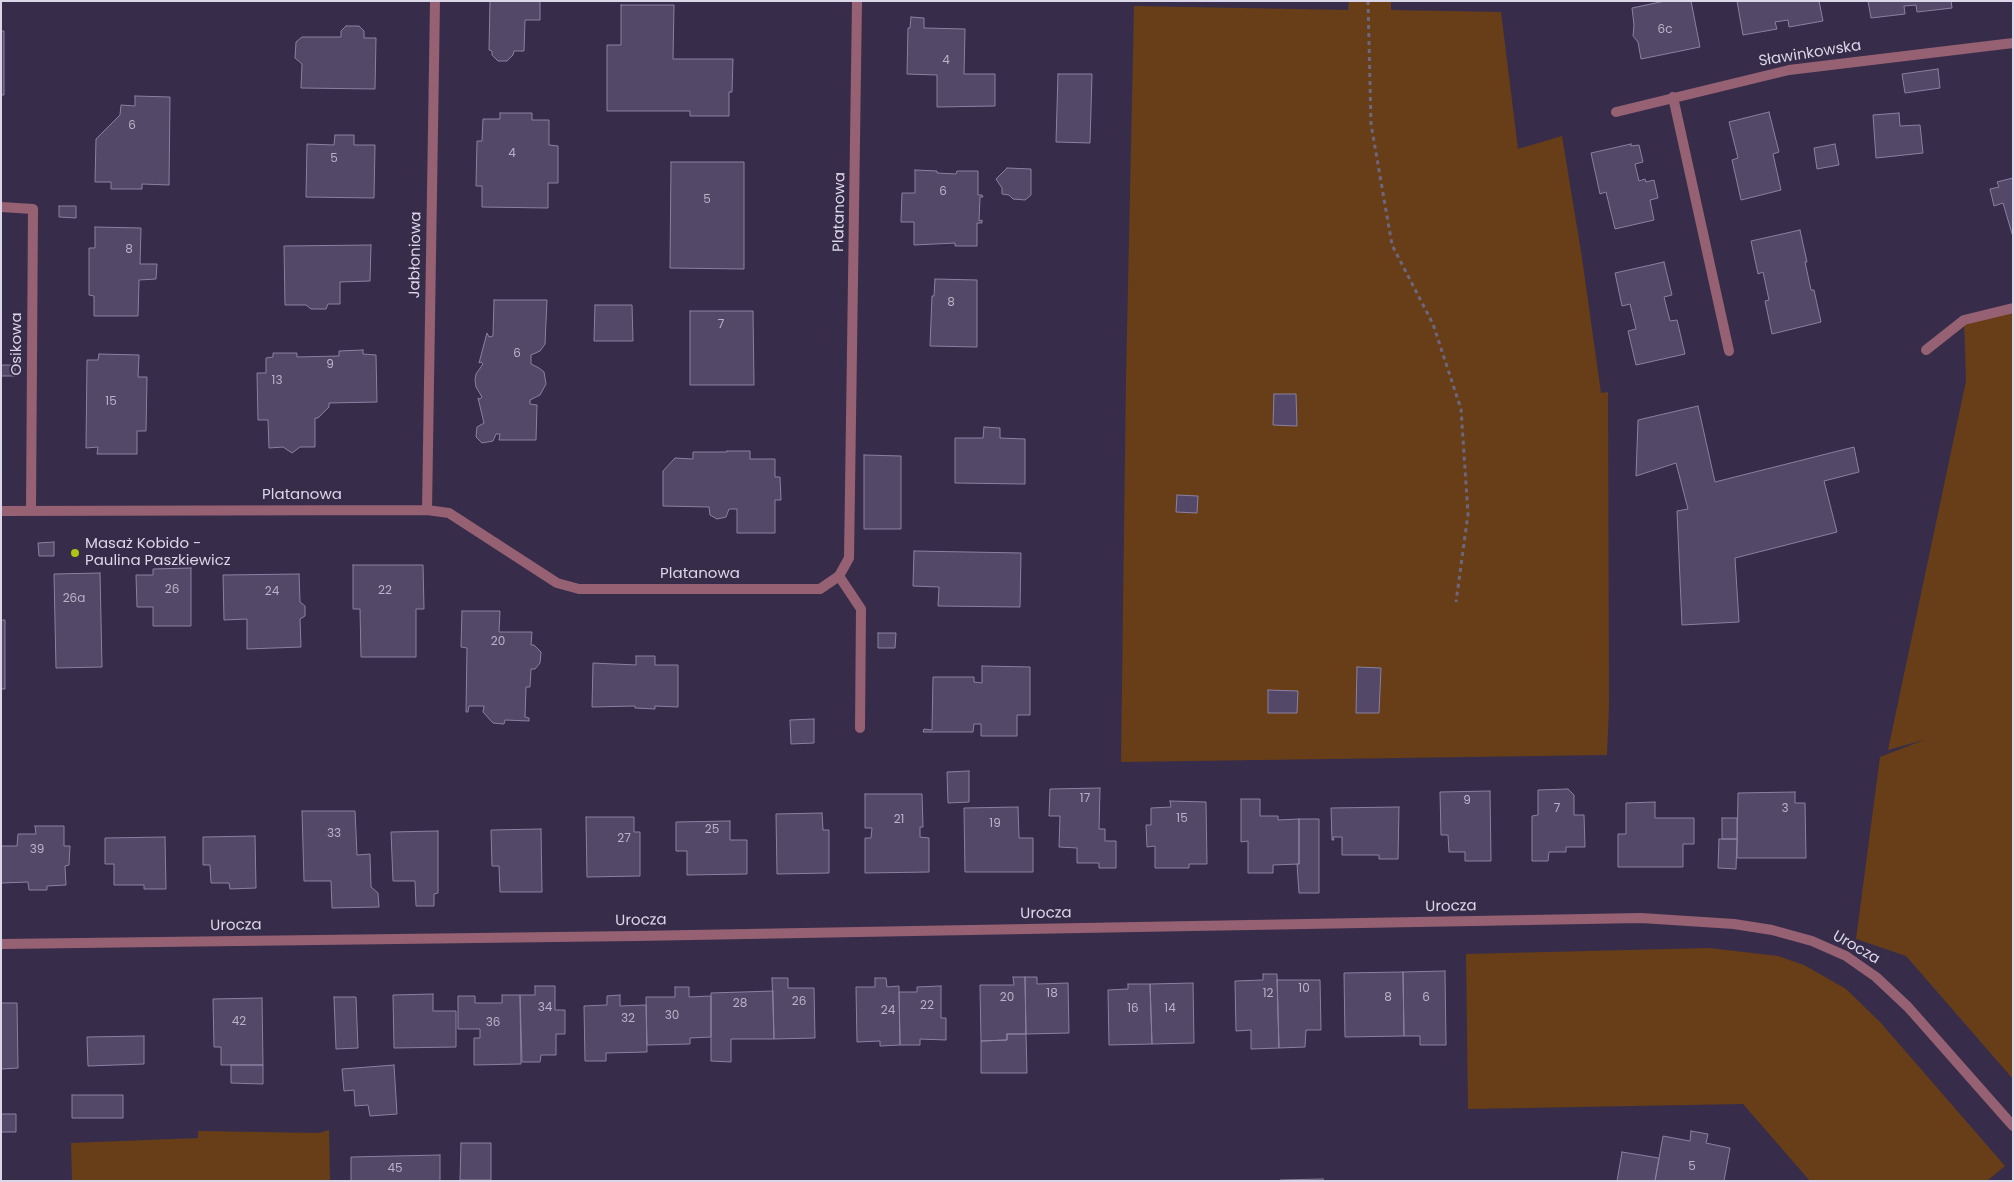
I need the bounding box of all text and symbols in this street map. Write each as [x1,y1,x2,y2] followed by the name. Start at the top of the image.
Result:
[1658,23,1672,37] house number: 6c
[1757,37,1863,71] street label: Sławinkowska
[942,54,950,68] house number: 4
[128,119,136,133] house number: 6
[508,147,516,161] house number: 4
[330,152,338,166] house number: 5
[830,172,850,252] street label: Platanowa
[939,185,947,199] house number: 6
[703,193,711,207] house number: 5
[406,211,426,299] street label: Jabłoniowa
[125,243,133,257] house number: 8
[947,296,955,310] house number: 8
[8,312,26,376] street label: Osikowa
[718,318,724,332] house number: 7
[513,347,521,361] house number: 6
[326,358,334,372] house number: 9
[272,374,282,388] house number: 13
[105,395,117,409] house number: 15
[262,486,342,504] street label: Platanowa
[85,535,231,570] place label: Masaż Kobido - Paulina Paszkiewicz
[69,547,81,559] marker: Masaż Kobido - Paulina Paszkiewicz
[660,565,740,583] street label: Platanowa
[165,583,179,597] house number: 26
[378,584,392,598] house number: 22
[265,585,279,599] house number: 24
[63,592,85,606] house number: 26a
[491,635,505,649] house number: 20
[1080,792,1090,806] house number: 17
[1463,794,1471,808] house number: 9
[1554,802,1560,816] house number: 7
[1781,802,1789,816] house number: 3
[1176,812,1188,826] house number: 15
[894,813,904,827] house number: 21
[989,817,1001,831] house number: 19
[705,823,719,837] house number: 25
[327,827,341,841] house number: 33
[617,832,631,846] house number: 27
[30,843,44,857] house number: 39
[1425,898,1477,916] street label: Urocza
[1020,905,1072,923] street label: Urocza
[615,912,667,930] street label: Urocza
[210,917,262,935] street label: Urocza
[1829,927,1883,969] street label: Urocza
[1298,982,1310,996] house number: 10
[1046,987,1058,1001] house number: 18
[1263,987,1273,1001] house number: 12
[1000,991,1014,1005] house number: 20
[1384,991,1392,1005] house number: 8
[1422,991,1430,1005] house number: 6
[792,995,806,1009] house number: 26
[733,997,747,1011] house number: 28
[920,999,934,1013] house number: 22
[538,1001,552,1015] house number: 34
[1127,1002,1139,1016] house number: 16
[1164,1002,1176,1016] house number: 14
[881,1004,895,1018] house number: 24
[665,1009,679,1023] house number: 30
[621,1012,635,1026] house number: 32
[232,1015,246,1029] house number: 42
[486,1016,500,1030] house number: 36
[1688,1160,1696,1174] house number: 5
[387,1162,403,1176] house number: 45

